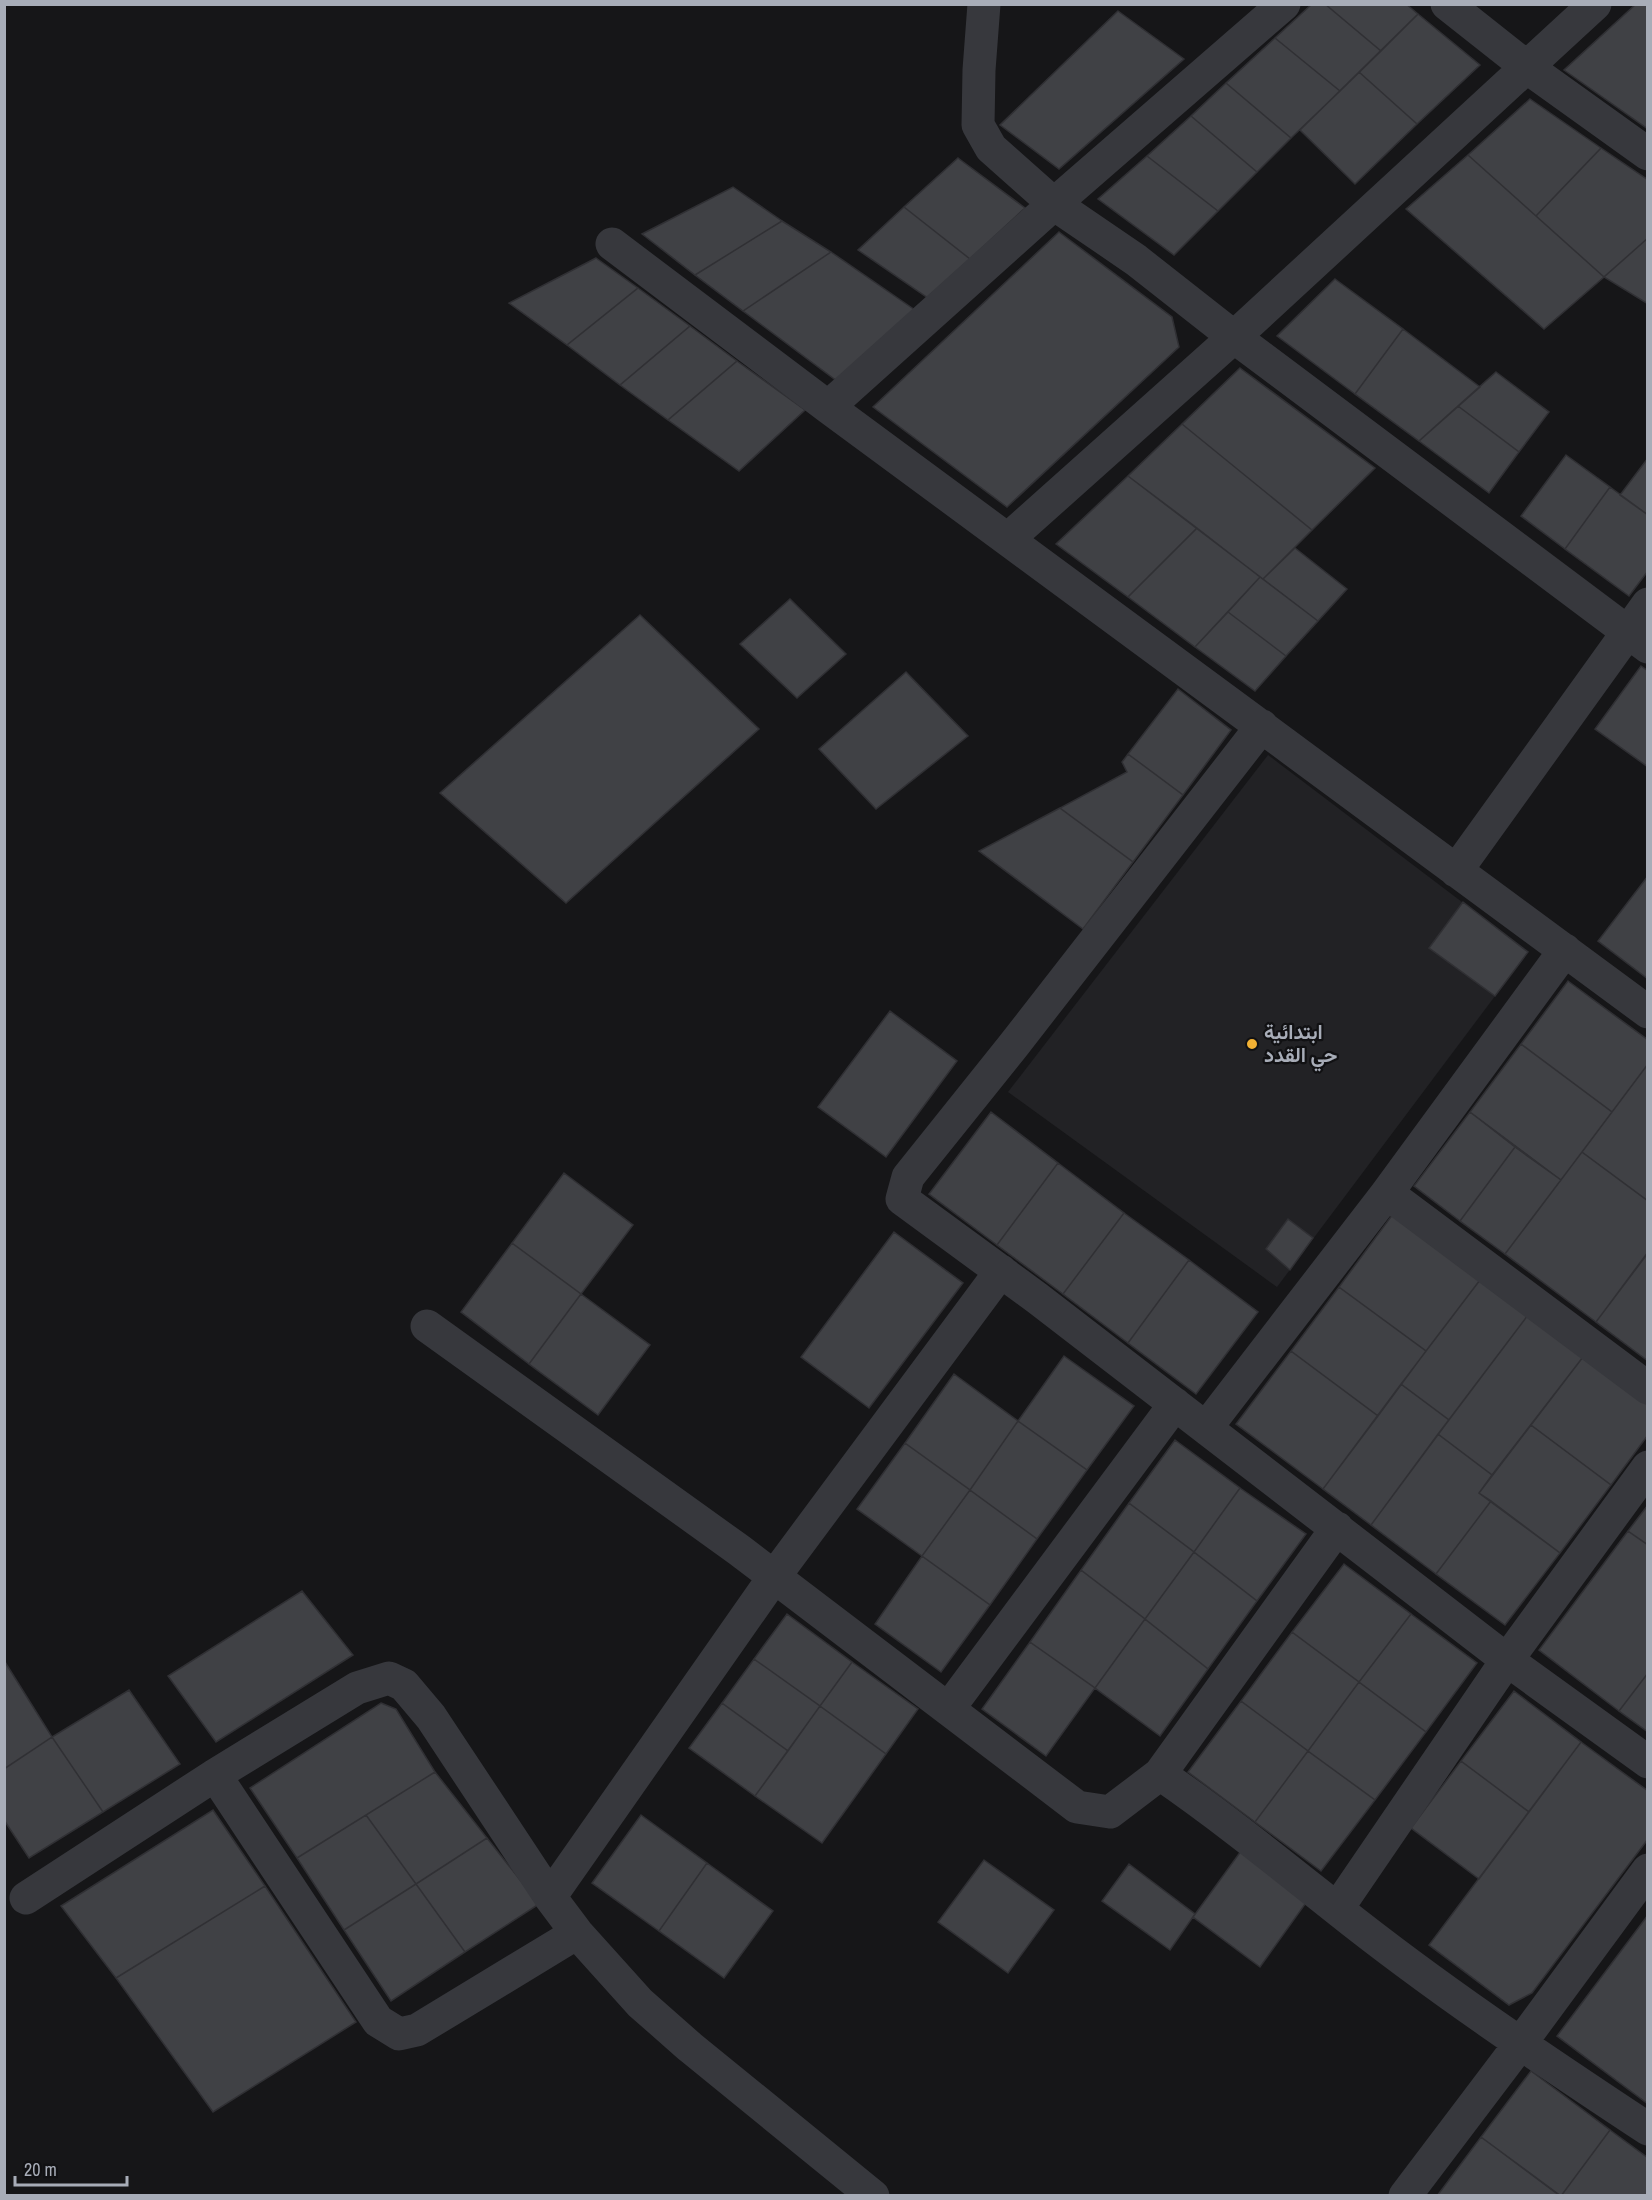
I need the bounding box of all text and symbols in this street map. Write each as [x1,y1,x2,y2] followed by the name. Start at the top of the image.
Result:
[1264,1018,1337,1072] place label: ابتدائية حي القدد
[1245,1037,1259,1051] marker: ابتدائية حي القدد
[15,2149,128,2187] scale bar
[24,2157,57,2182] text: 20 m

